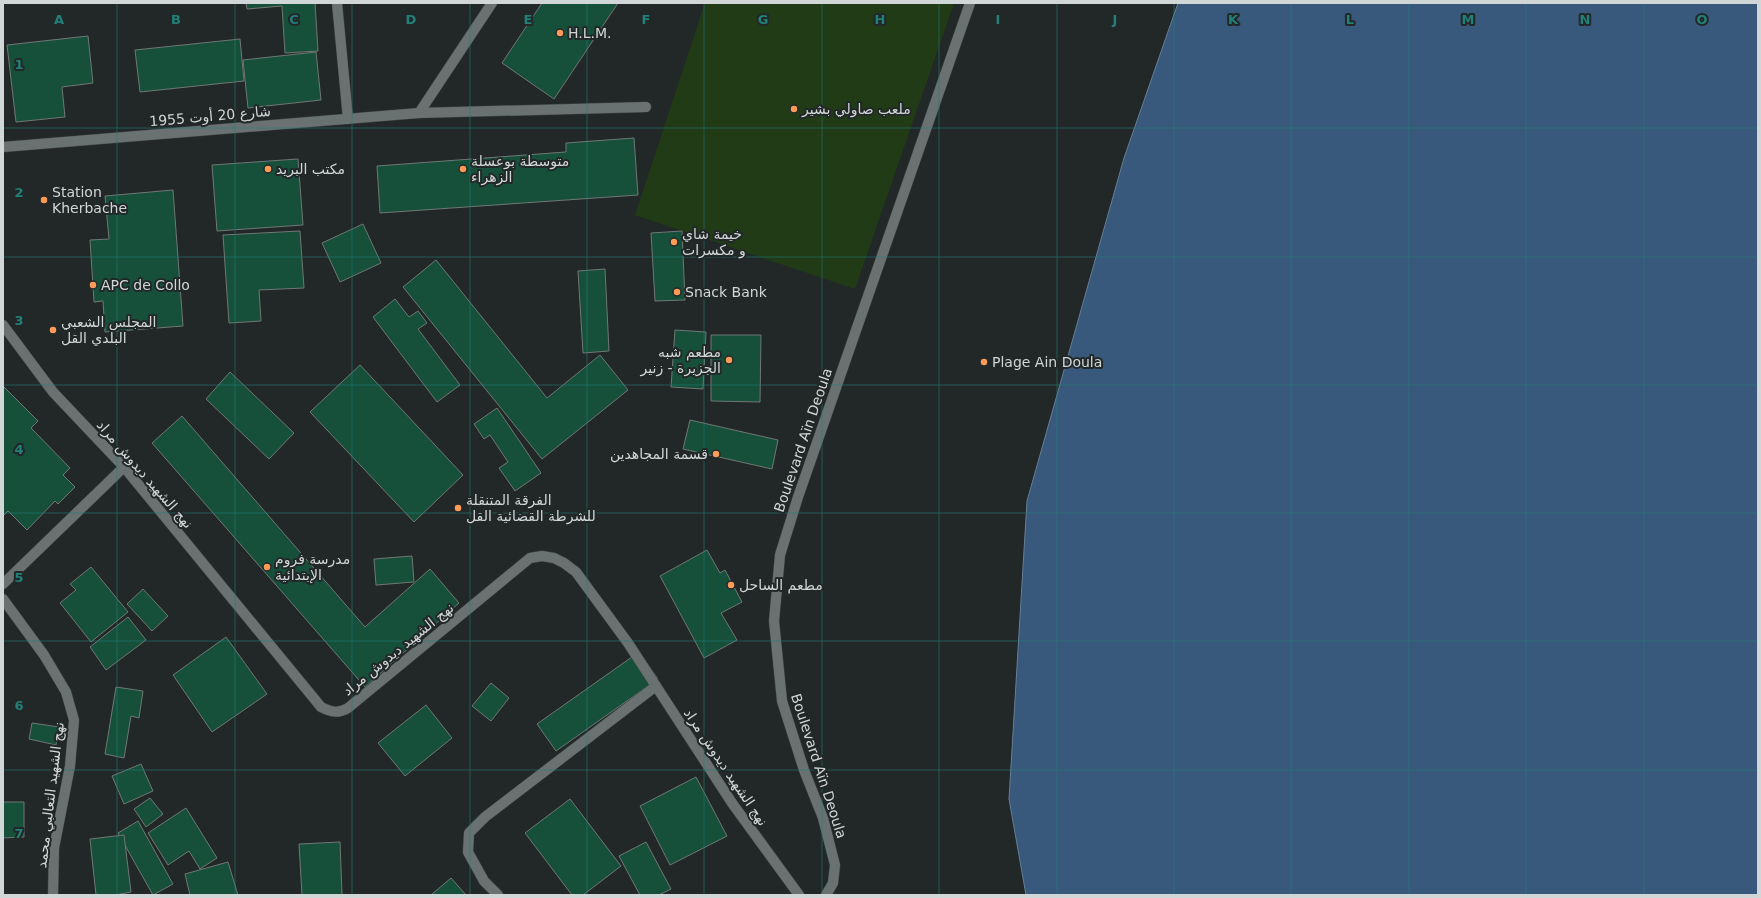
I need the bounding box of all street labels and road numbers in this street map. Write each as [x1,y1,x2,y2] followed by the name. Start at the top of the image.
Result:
[149,102,271,130] street label: شارع 20 أوت 1955
[771,366,835,514] street label: Boulevard Aïn Deoula
[93,417,196,532] street label: نهج الشهيد ديدوش مراد
[339,599,457,699] street label: نهج الشهيد ديدوش مراد
[788,692,850,840] street label: Boulevard Aïn Deoula
[680,705,771,829] street label: نهج الشهيد ديدوش مراد
[33,721,68,869] street label: نهج الشهيد التعالبي محمد

